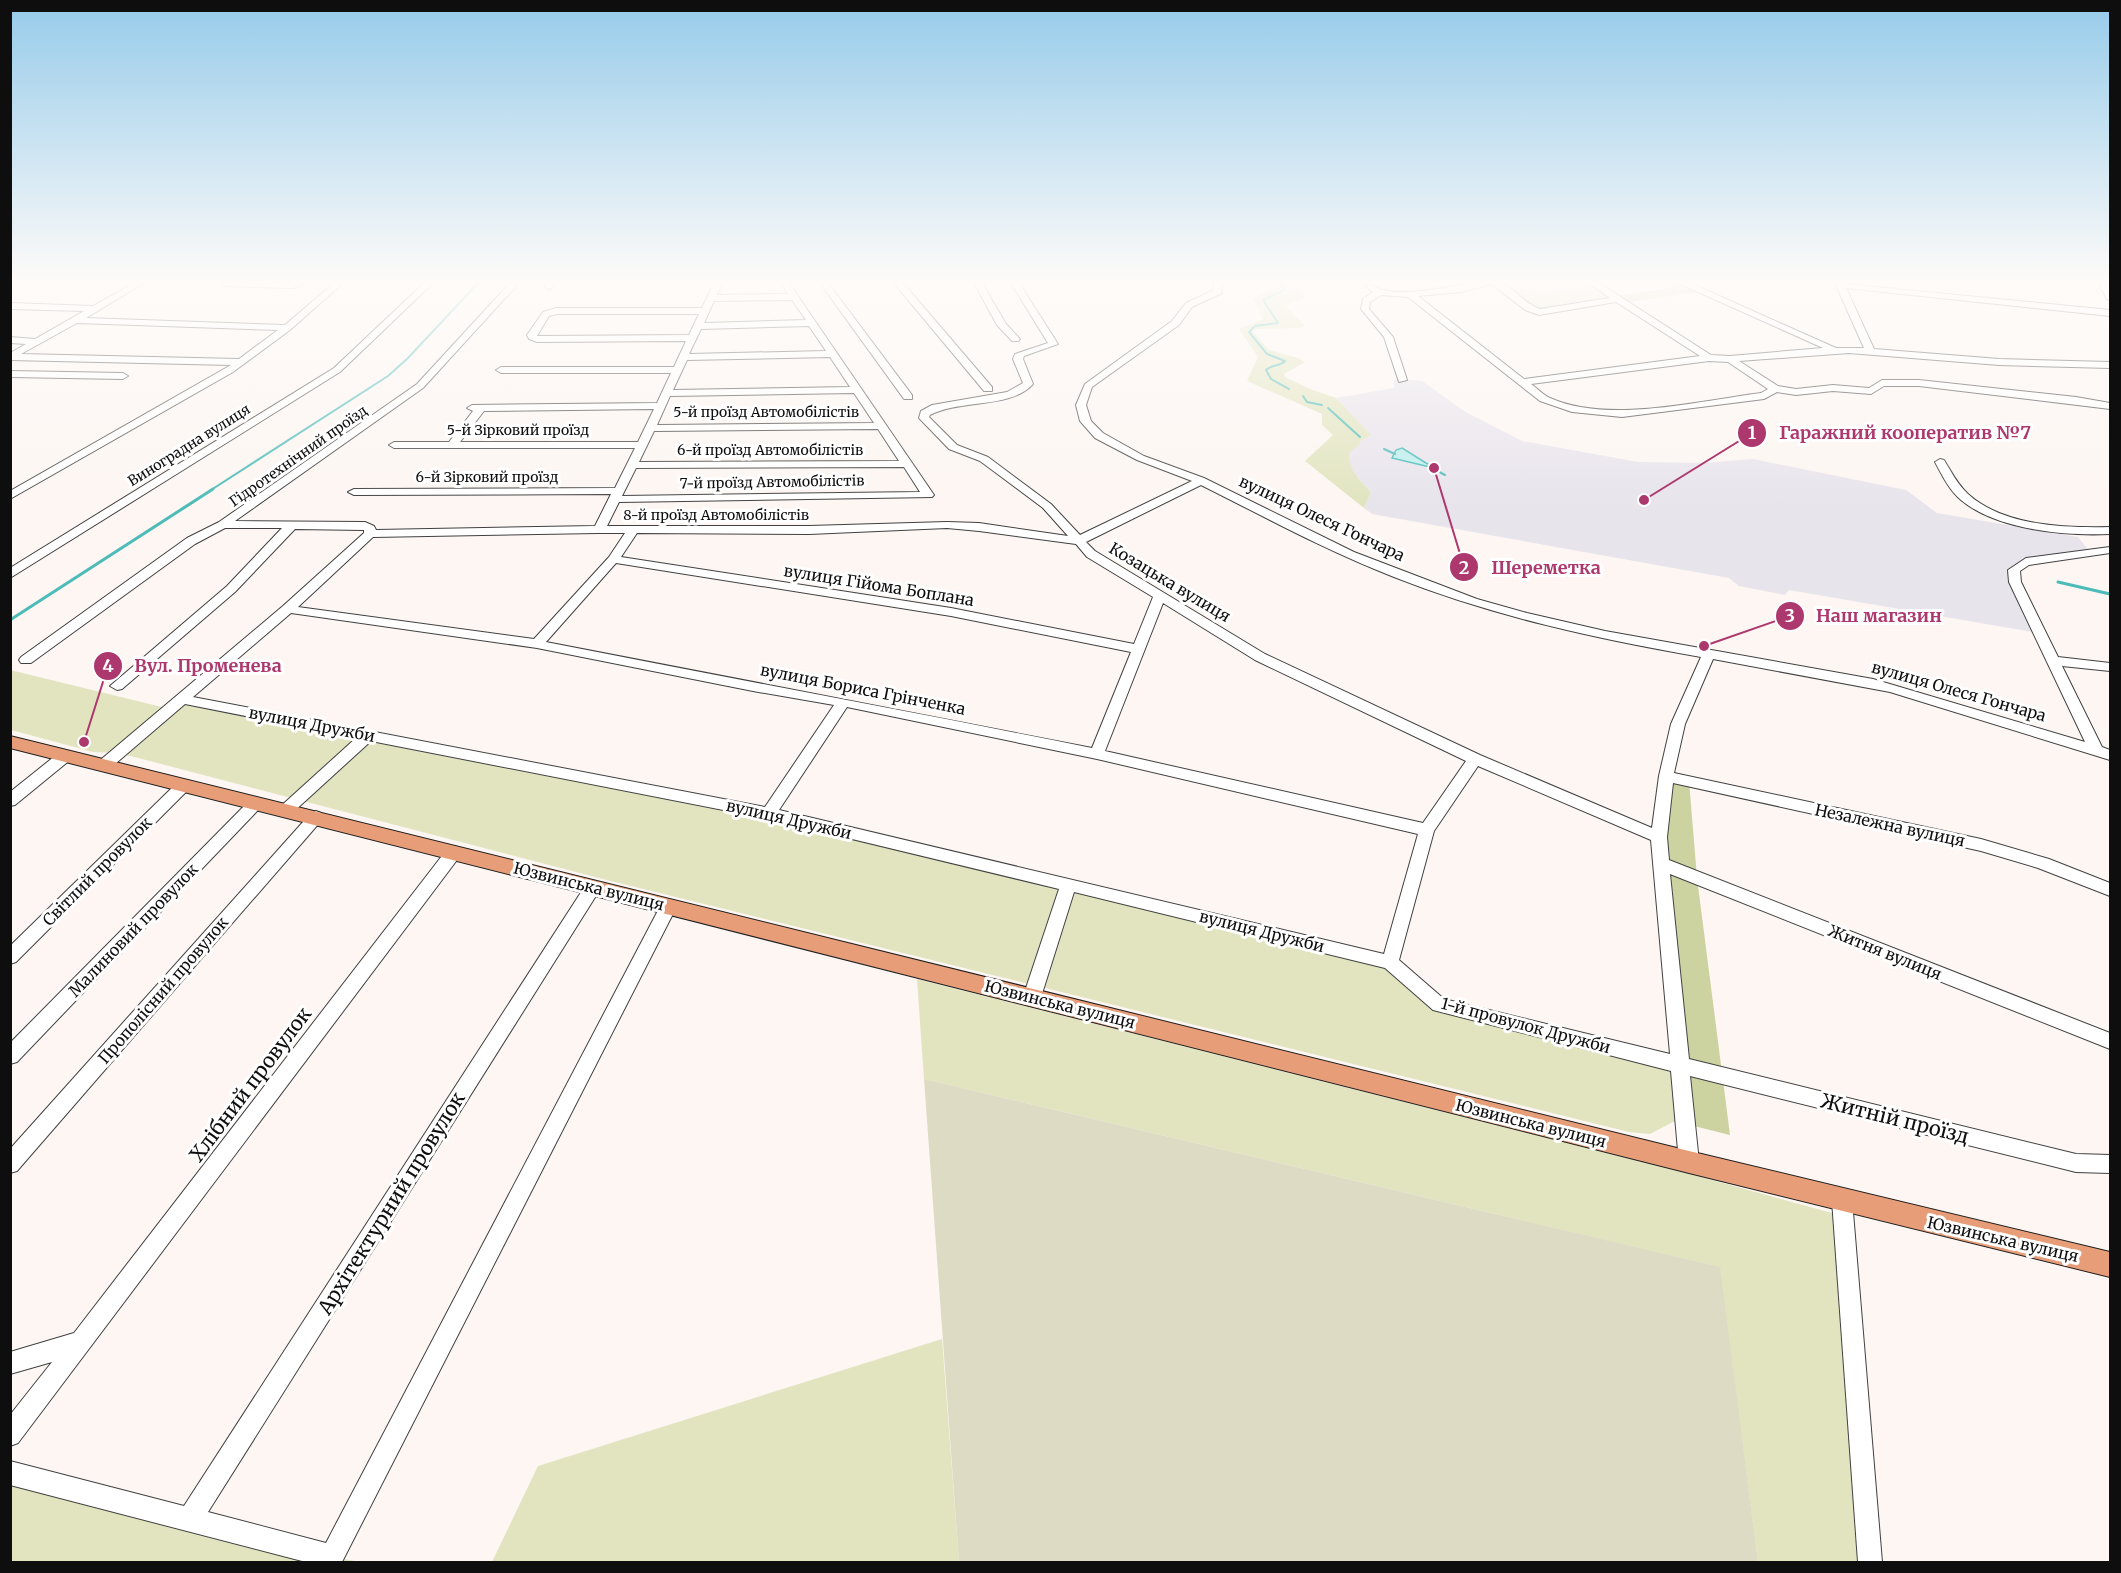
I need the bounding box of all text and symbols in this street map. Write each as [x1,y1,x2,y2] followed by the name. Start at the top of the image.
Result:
[124,400,254,490] street label: Виноградна вулиця
[225,401,371,511] street label: Гідротехнічний проїзд
[673,403,859,421] street label: 5-й проїзд Автомобілістів
[1737,415,2043,451] callout: Гаражний кооператив №7
[447,421,589,439] street label: 5-й Зірковий проїзд
[1748,421,1756,444] text: 1
[1779,421,2031,444] text: Гаражний кооператив №7
[677,441,863,459] street label: 6-й проїзд Автомобілістів
[416,468,559,486] street label: 6-й Зірковий проїзд
[679,471,865,493] street label: 7-й проїзд Автомобілістів
[1236,471,1408,565] street label: вулиця Олеся Гончара
[623,506,809,524] street label: 8-й проїзд Автомобілістів
[1106,538,1234,626] street label: Козацька вулиця
[1449,549,1613,585] callout: Шереметка
[1459,556,1469,579] text: 2
[1491,556,1601,579] text: Шереметка
[782,560,976,610] street label: вулиця Гійома Боплана
[1775,598,1954,634] callout: Наш магазин
[1785,604,1795,627] text: 3
[1816,604,1942,627] text: Наш магазин
[93,648,294,684] callout: Вул. Променева
[102,654,114,677] text: 4
[134,654,282,677] text: Вул. Променева
[1869,657,2049,726] street label: вулиця Олеся Гончара
[759,659,968,719] street label: вулиця Бориса Грінченка
[247,702,377,746] street label: вулиця Дружби
[724,795,854,843] street label: вулиця Дружби
[1813,799,1967,851] street label: Незалежна вулиця
[38,812,156,930] street label: Світлий провулок
[512,858,666,914] street label: Юзвинська вулиця
[64,859,202,1001] street label: Малиновий провулок
[1197,906,1327,956] street label: вулиця Дружби
[94,912,232,1068] street label: Прополісний провулок
[1825,920,1945,984] street label: Житня вулиця
[983,976,1137,1032] street label: Юзвинська вулиця
[1439,993,1613,1057] street label: 1-й провулок Дружби
[184,1001,316,1166] street label: Хлібний провулок
[312,1087,470,1320] street label: Архітектурний провулок
[1818,1087,1972,1149] street label: Житній проїзд
[1454,1095,1608,1151] street label: Юзвинська вулиця
[1925,1212,2081,1266] street label: Юзвинська вулиця

